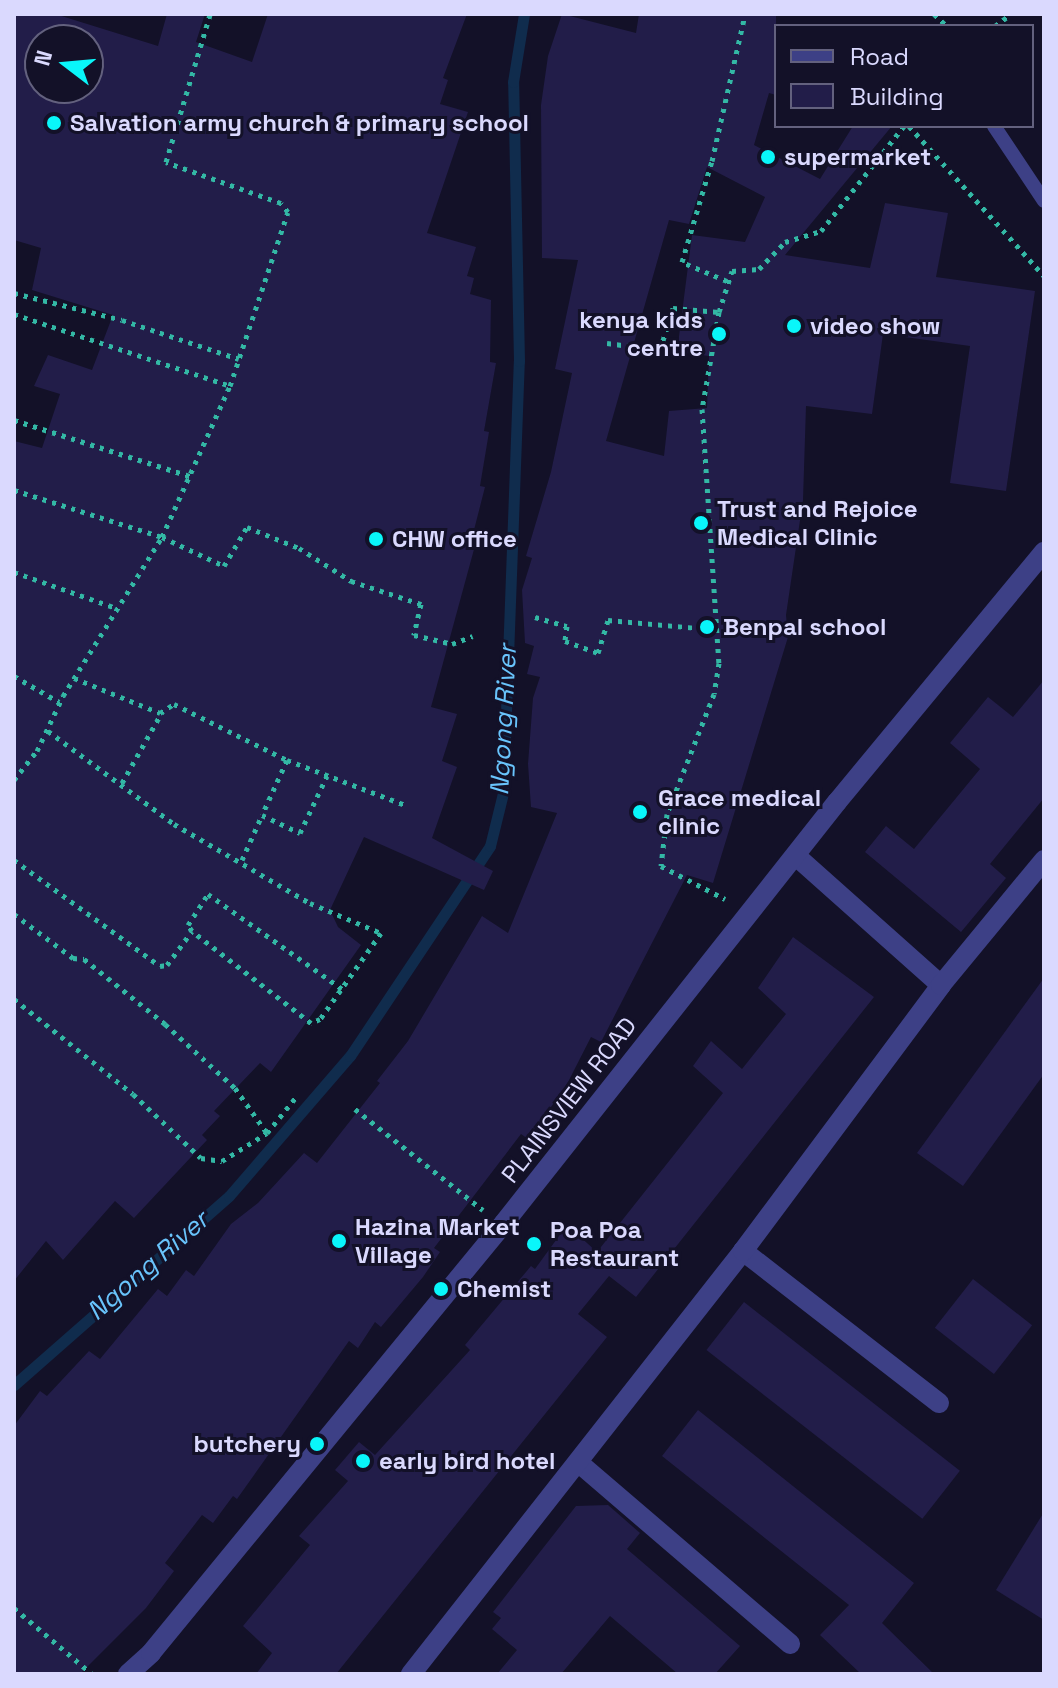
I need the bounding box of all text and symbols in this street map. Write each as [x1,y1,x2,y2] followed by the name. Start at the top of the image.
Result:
[24,24,104,104] north arrow
[774,24,1034,128] legend
[850,41,909,72] text: Road
[27,47,58,69] text: N
[850,81,944,112] text: Building
[70,109,529,137] place label: Salvation army church & primary school
[45,114,63,132] marker: Salvation army church & primary school
[784,143,931,171] place label: supermarket
[759,148,777,166] marker: supermarket
[579,306,703,362] place label: kenya kids centre
[810,312,940,340] place label: video show
[785,317,803,335] marker: video show
[710,325,728,343] marker: kenya kids centre
[717,495,918,551] place label: Trust and Rejoice Medical Clinic
[692,514,710,532] marker: Trust and Rejoice Medical Clinic
[392,525,517,553] place label: CHW office
[367,530,385,548] marker: CHW office
[723,613,886,641] place label: Benpal school
[698,618,716,636] marker: Benpal school
[484,644,524,796] water label: Ngong River
[658,784,821,840] place label: Grace medical clinic
[629,801,651,823] marker: Grace medical clinic
[495,1011,643,1189] street label: PLAINSVIEW ROAD
[81,1205,215,1327] water label: Ngong River
[355,1213,520,1269] place label: Hazina Market Village
[550,1216,679,1272] place label: Poa Poa Restaurant
[330,1232,348,1250] marker: Hazina Market Village
[525,1235,543,1253] marker: Poa Poa Restaurant
[457,1275,551,1303] place label: Chemist
[432,1280,450,1298] marker: Chemist
[193,1430,301,1458] place label: butchery
[308,1435,326,1453] marker: butchery
[379,1447,555,1475] place label: early bird hotel
[354,1452,372,1470] marker: early bird hotel

